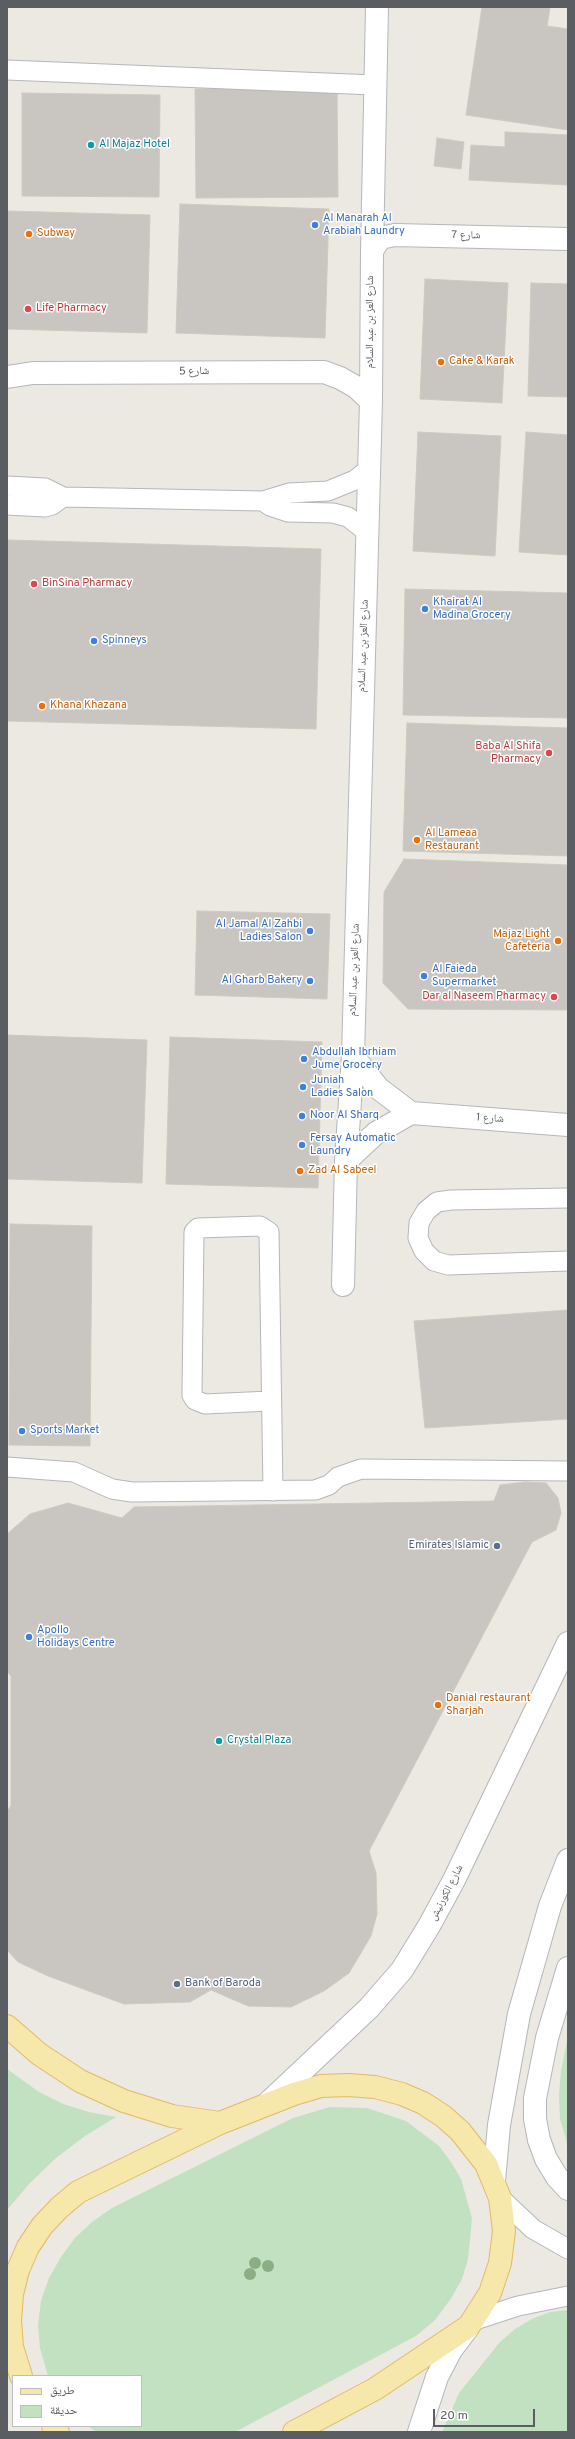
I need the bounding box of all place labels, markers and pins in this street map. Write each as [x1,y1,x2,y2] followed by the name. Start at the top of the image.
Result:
[99,138,170,152] place label: Al Majaz Hotel
[86,140,96,150] marker: Al Majaz Hotel
[323,212,405,238] place label: Al Manarah Al Arabiah Laundry
[310,220,320,230] marker: Al Manarah Al Arabiah Laundry
[37,227,75,241] place label: Subway
[24,229,34,239] marker: Subway
[36,302,107,316] place label: Life Pharmacy
[23,304,33,314] marker: Life Pharmacy
[449,355,515,369] place label: Cake & Karak
[436,357,446,367] marker: Cake & Karak
[42,577,132,591] place label: BinSina Pharmacy
[29,579,39,589] marker: BinSina Pharmacy
[433,596,511,622] place label: Khairat Al Madina Grocery
[420,604,430,614] marker: Khairat Al Madina Grocery
[102,634,147,648] place label: Spinneys
[89,636,99,646] marker: Spinneys
[50,699,127,713] place label: Khana Khazana
[37,701,47,711] marker: Khana Khazana
[475,740,541,766] place label: Baba Al Shifa Pharmacy
[544,748,554,758] marker: Baba Al Shifa Pharmacy
[425,827,479,853] place label: Al Lameaa Restaurant
[412,835,422,845] marker: Al Lameaa Restaurant
[215,918,302,944] place label: Al Jamal Al Zahbi Ladies Salon
[305,926,315,936] marker: Al Jamal Al Zahbi Ladies Salon
[493,928,550,954] place label: Majaz Light Cafeteria
[553,936,563,946] marker: Majaz Light Cafeteria
[432,963,497,989] place label: Al Faieda Supermarket
[419,971,429,981] marker: Al Faieda Supermarket
[221,974,302,988] place label: Al Gharb Bakery
[305,976,315,986] marker: Al Gharb Bakery
[422,990,546,1004] place label: Dar al Naseem Pharmacy
[549,992,559,1002] marker: Dar al Naseem Pharmacy
[312,1046,396,1072] place label: Abdullah Ibrhiam Jume Grocery
[299,1054,309,1064] marker: Abdullah Ibrhiam Jume Grocery
[311,1074,373,1100] place label: Juniah Ladies Salon
[298,1082,308,1092] marker: Juniah Ladies Salon
[310,1109,379,1123] place label: Noor Al Sharq
[297,1111,307,1121] marker: Noor Al Sharq
[310,1132,396,1158] place label: Fersay Automatic Laundry
[297,1140,307,1150] marker: Fersay Automatic Laundry
[308,1164,376,1178] place label: Zad Al Sabeel
[295,1166,305,1176] marker: Zad Al Sabeel
[30,1424,99,1438] place label: Sports Market
[17,1426,27,1436] marker: Sports Market
[409,1539,489,1553] place label: Emirates Islamic
[492,1541,502,1551] marker: Emirates Islamic
[37,1624,115,1650] place label: Apollo Holidays Centre
[24,1632,34,1642] marker: Apollo Holidays Centre
[446,1692,531,1718] place label: Danial restaurant Sharjah
[433,1700,443,1710] marker: Danial restaurant Sharjah
[227,1734,291,1748] place label: Crystal Plaza
[214,1736,224,1746] marker: Crystal Plaza
[185,1977,261,1991] place label: Bank of Baroda
[172,1979,182,1989] marker: Bank of Baroda

